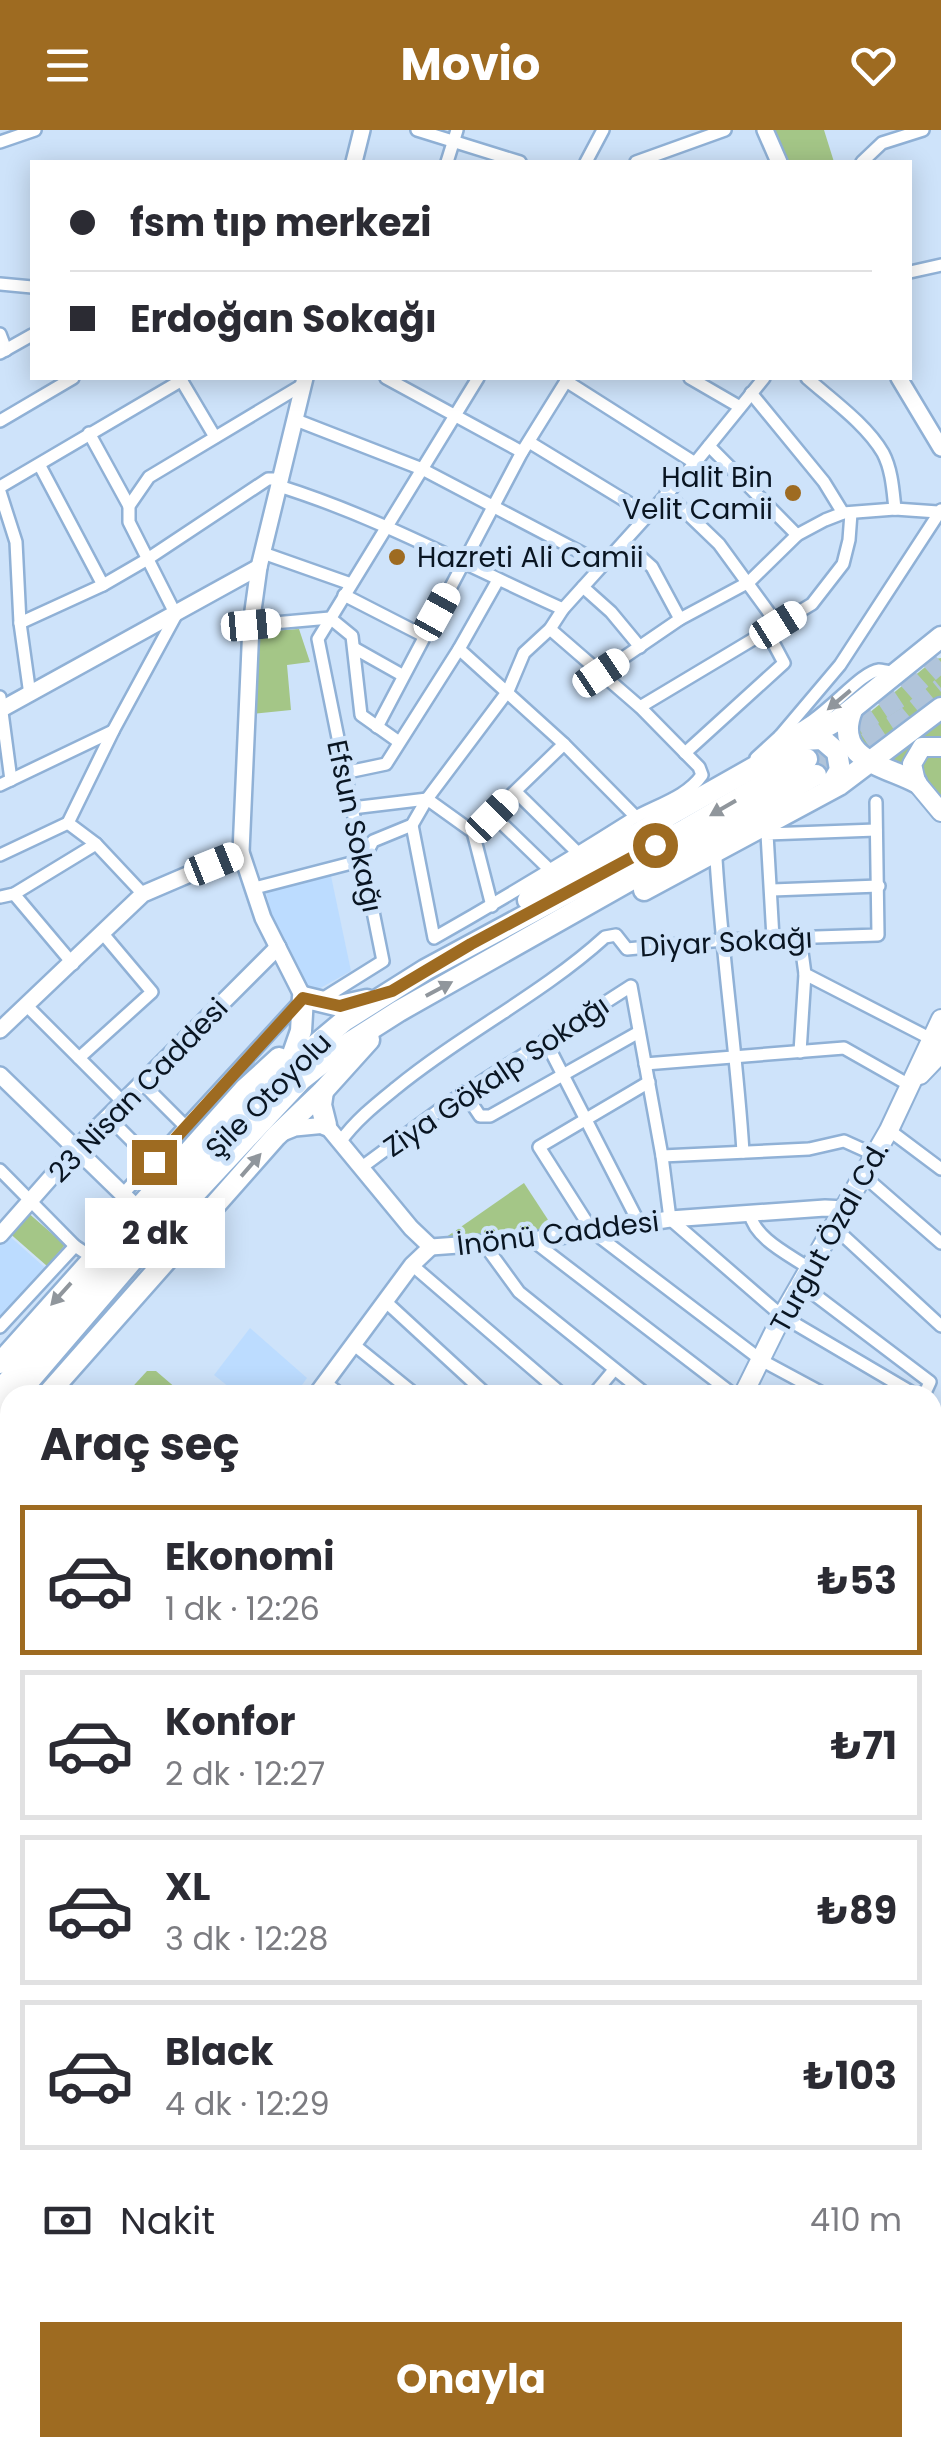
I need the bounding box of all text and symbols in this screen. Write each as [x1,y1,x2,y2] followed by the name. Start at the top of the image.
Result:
[400,33,541,96] text: Movio
[40,38,95,93] icon: menu
[846,38,901,93] icon: heart
[130,196,432,249] text: fsm tıp merkezi
[130,292,437,345] text: Erdoğan Sokağı
[622,458,773,529] place label: Halit Bin Velit Camii
[782,482,804,504] marker: Halit Bin Velit Camii
[417,538,644,577] place label: Hazreti Ali Camii
[386,546,408,568] marker: Hazreti Ali Camii
[409,578,465,646] car
[745,596,811,654] car
[220,607,282,643] car
[568,644,634,702] car
[827,688,852,710] one-way arrow
[317,736,392,916] street label: Efsun Sokağı
[460,784,524,848] car
[708,799,737,816] one-way arrow
[633,823,678,868] route start
[181,839,247,889] car
[639,919,813,966] street label: Diyar Sokağı
[425,981,454,998] one-way arrow
[376,986,617,1166] street label: Ziya Gökalp Sokağı
[40,989,237,1191] street label: 23 Nisan Caddesi
[197,1024,340,1167] street label: Şile Otoyolu
[761,1135,898,1340] street label: Turgut Özal Cd.
[132,1140,177,1185] route end
[240,1153,262,1178] one-way arrow
[84,1197,224,1267] callout: 2 dk
[455,1202,661,1265] street label: İnönü Caddesi
[122,1210,188,1255] text: 2 dk
[51,1281,73,1306] one-way arrow
[40,1413,240,1476] text: Araç seç
[165,1530,335,1583] text: Ekonomi
[45,1535,135,1625] icon: car
[818,1554,897,1607] text: ₺53
[165,1586,320,1631] text: 1 dk · 12:26
[165,1695,295,1748] text: Konfor
[45,1700,135,1790] icon: car
[831,1719,897,1772] text: ₺71
[165,1751,325,1796] text: 2 dk · 12:27
[165,1860,210,1913] text: XL
[45,1865,135,1955] icon: car
[817,1884,897,1937] text: ₺89
[165,1916,328,1961] text: 3 dk · 12:28
[165,2025,274,2078] text: Black
[45,2030,135,2120] icon: car
[803,2049,897,2102] text: ₺103
[165,2081,330,2126] text: 4 dk · 12:29
[40,2193,95,2248] icon: cash
[120,2194,215,2247] text: Nakit
[810,2197,902,2242] text: 410 m
[40,2322,902,2437] button: Onayla

